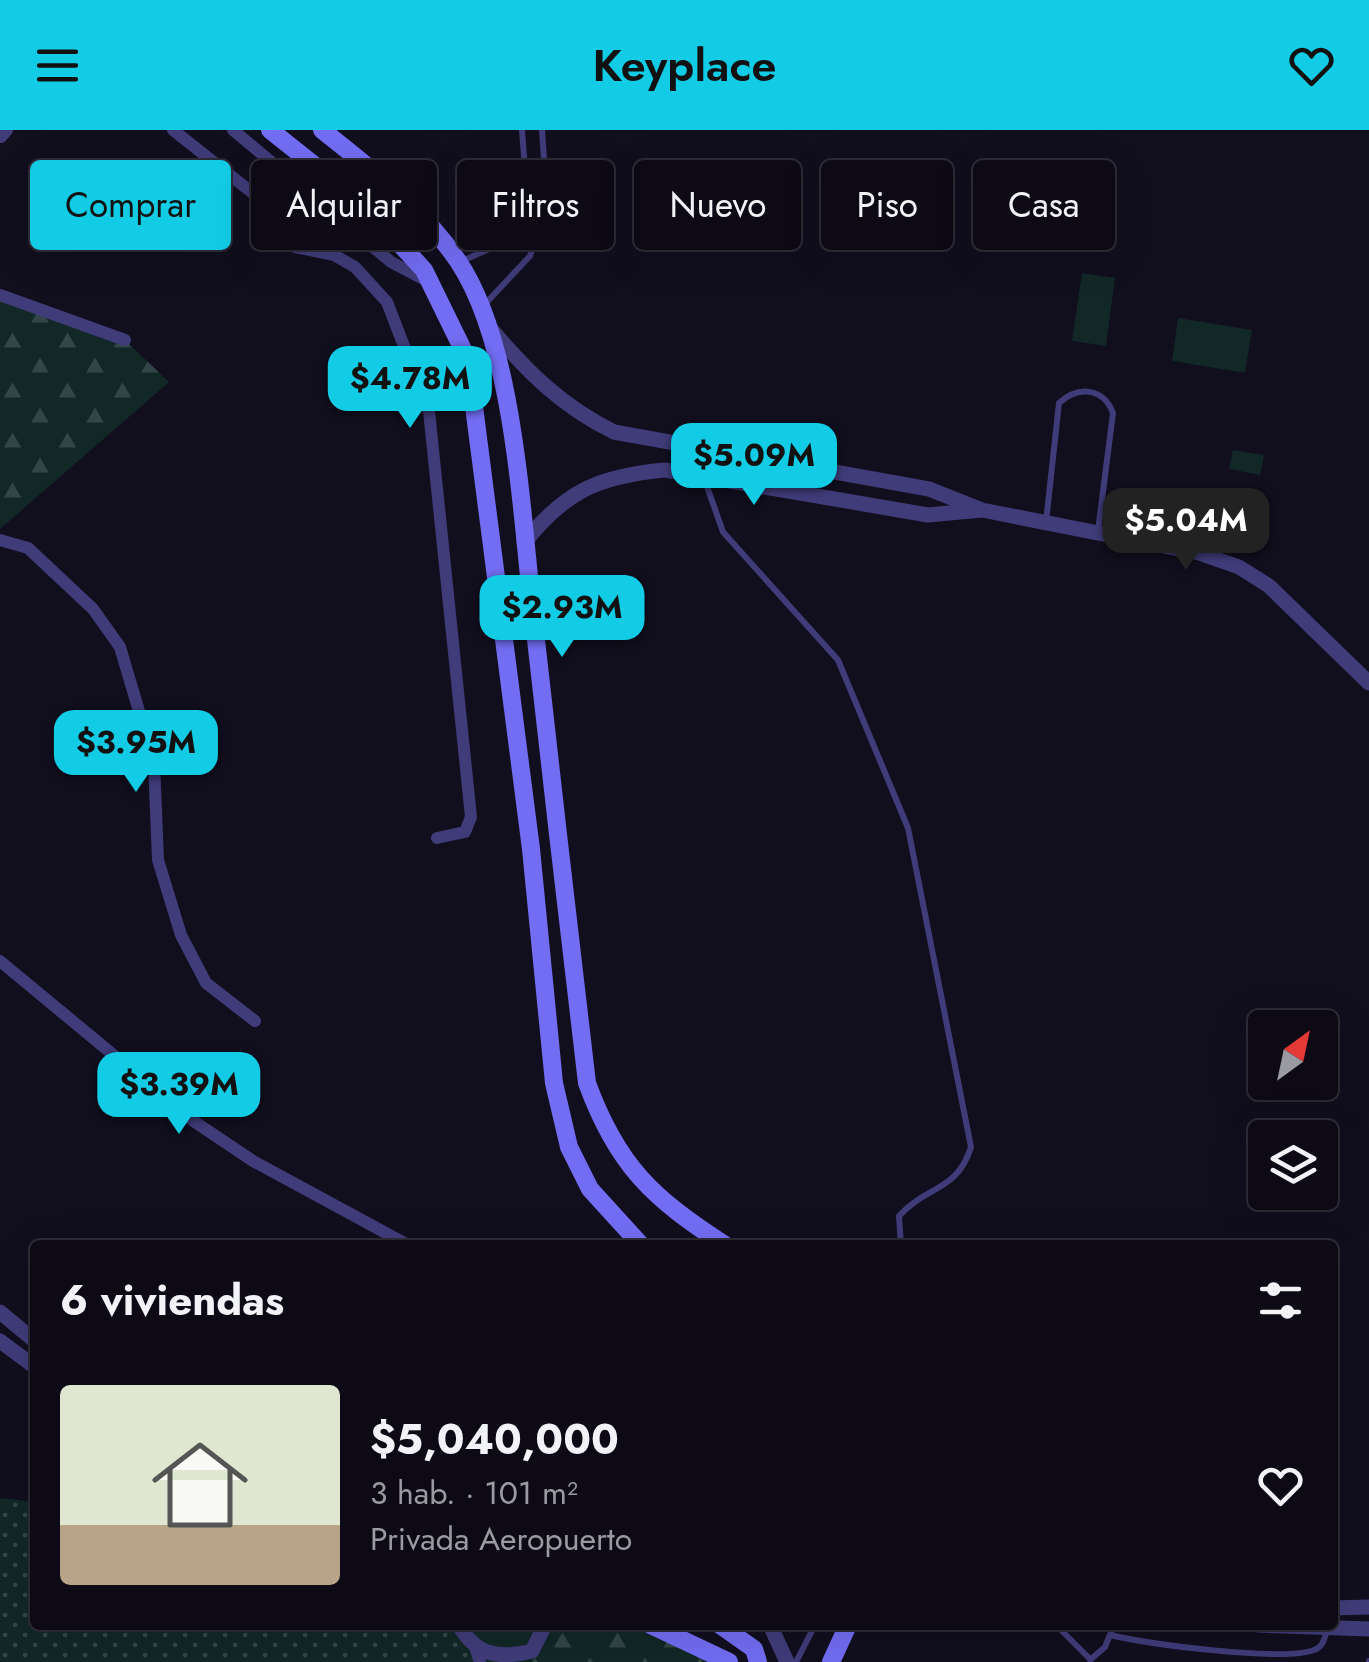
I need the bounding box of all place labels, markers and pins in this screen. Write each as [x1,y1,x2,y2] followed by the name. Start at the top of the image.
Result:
[329,346,491,431] pin: $4.78M
[673,423,835,508] pin: $5.09M
[1105,488,1267,573] pin: $5.04M
[481,575,643,660] pin: $2.93M
[55,710,217,795] pin: $3.95M
[98,1052,260,1137] pin: $3.39M

